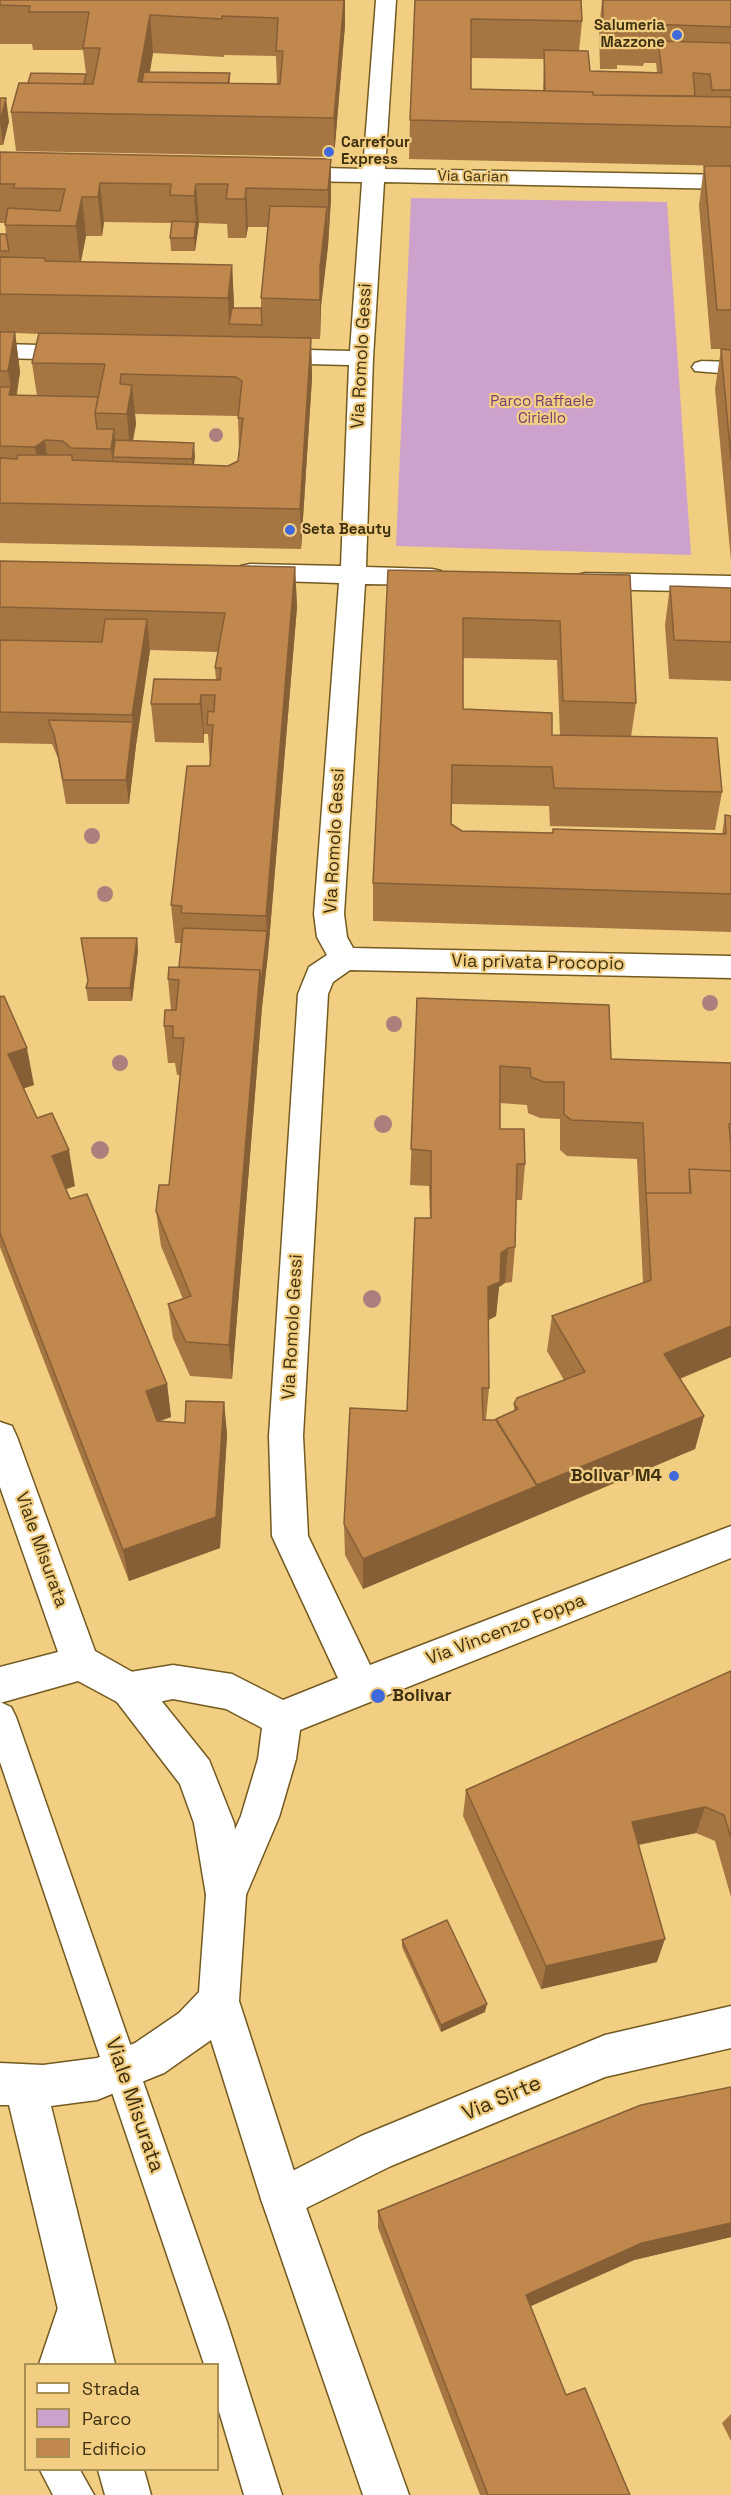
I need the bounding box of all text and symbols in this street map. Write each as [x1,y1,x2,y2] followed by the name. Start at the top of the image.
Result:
[594,17,665,52] place label: Salumeria Mazzone
[670,28,684,42] marker: Salumeria Mazzone
[341,134,410,169] place label: Carrefour Express
[322,145,336,159] marker: Carrefour Express
[437,167,509,187] street label: Via Garian
[347,283,377,429] street label: Via Romolo Gessi
[490,393,594,428] park label: Parco Raffaele Ciriello
[302,521,391,539] place label: Seta Beauty
[283,523,297,537] marker: Seta Beauty
[320,768,350,914] street label: Via Romolo Gessi
[451,951,625,975] street label: Via privata Procopio
[278,1254,308,1400] street label: Via Romolo Gessi
[570,1465,662,1487] place label: Bolivar M4
[667,1469,681,1483] marker: Bolivar M4
[10,1489,72,1611] street label: Viale Misurata
[423,1590,589,1670] street label: Via Vincenzo Foppa
[392,1685,452,1707] place label: Bolivar
[369,1687,387,1705] marker: Bolivar
[99,2034,169,2176] street label: Viale Misurata
[459,2071,545,2127] street label: Via Sirte
[24,2363,219,2471] legend
[82,2377,140,2400] text: Strada
[82,2407,131,2430] text: Parco
[82,2437,146,2460] text: Edificio

